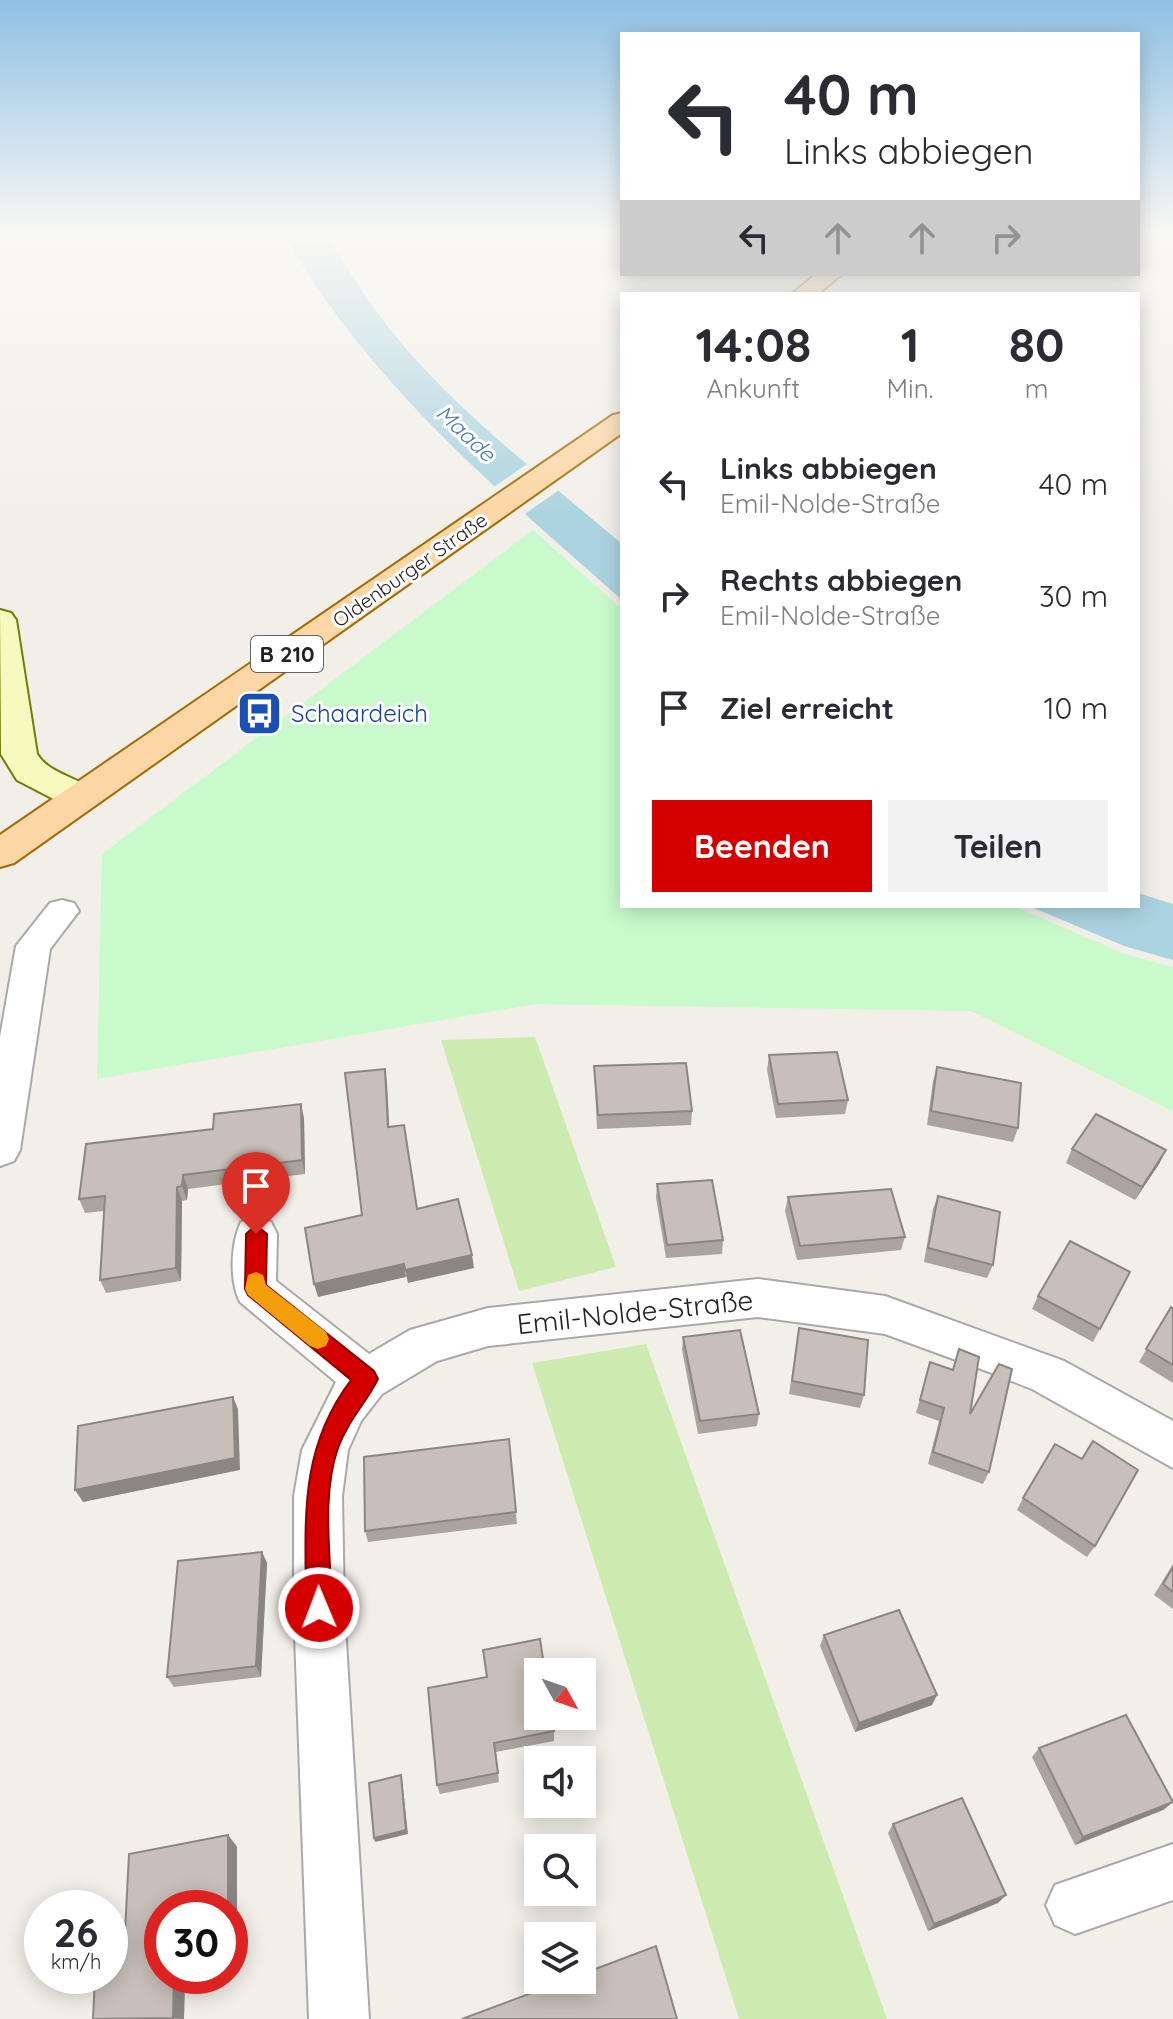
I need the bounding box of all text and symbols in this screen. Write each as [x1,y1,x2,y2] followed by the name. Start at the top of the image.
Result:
[784,59,919,129] text: 40 m
[652,64,756,168] icon: left
[784,128,1034,173] text: Links abbiegen
[732,216,776,260] icon: left
[816,216,860,260] icon: ahead
[900,216,944,260] icon: ahead
[984,216,1028,260] icon: right
[695,314,811,374] text: 14:08
[901,314,919,374] text: 1
[1009,314,1065,374] text: 80
[706,372,800,405] text: Ankunft
[887,372,933,405] text: Min.
[1025,372,1049,405] text: m
[431,399,503,468] water label: Maade
[720,449,937,487] text: Links abbiegen
[652,462,696,506] icon: left
[1039,465,1108,503] text: 40 m
[720,487,940,520] text: Emil-Nolde-Straße
[328,507,492,632] street label: Oldenburger Straße
[720,561,962,599] text: Rechts abbiegen
[652,574,696,618] icon: right
[1039,577,1108,615] text: 30 m
[720,599,940,632] text: Emil-Nolde-Straße
[251,636,323,672] road number: B 210
[652,686,696,730] icon: arrive
[720,689,894,727] text: Ziel erreicht
[1044,689,1108,727] text: 10 m
[236,690,284,738] bus stop icon: Schaardeich
[291,698,428,728] place label: Schaardeich
[652,800,872,892] button: Beenden
[888,800,1108,892] button: Teilen
[222,1152,290,1234] pin
[234,1164,278,1208] icon: arrive
[515,1282,755,1341] street label: Emil-Nolde-Straße
[277,1566,361,1650] position arrow
[524,1658,596,1730] north arrow
[524,1658,596,1994] map controls
[524,1746,596,1818] button: sound
[524,1834,596,1906] button: search
[144,1890,248,1994] speed limit sign: 30
[54,1907,98,1957] text: 26
[524,1922,596,1994] button: layers
[51,1949,101,1974] text: km/h

